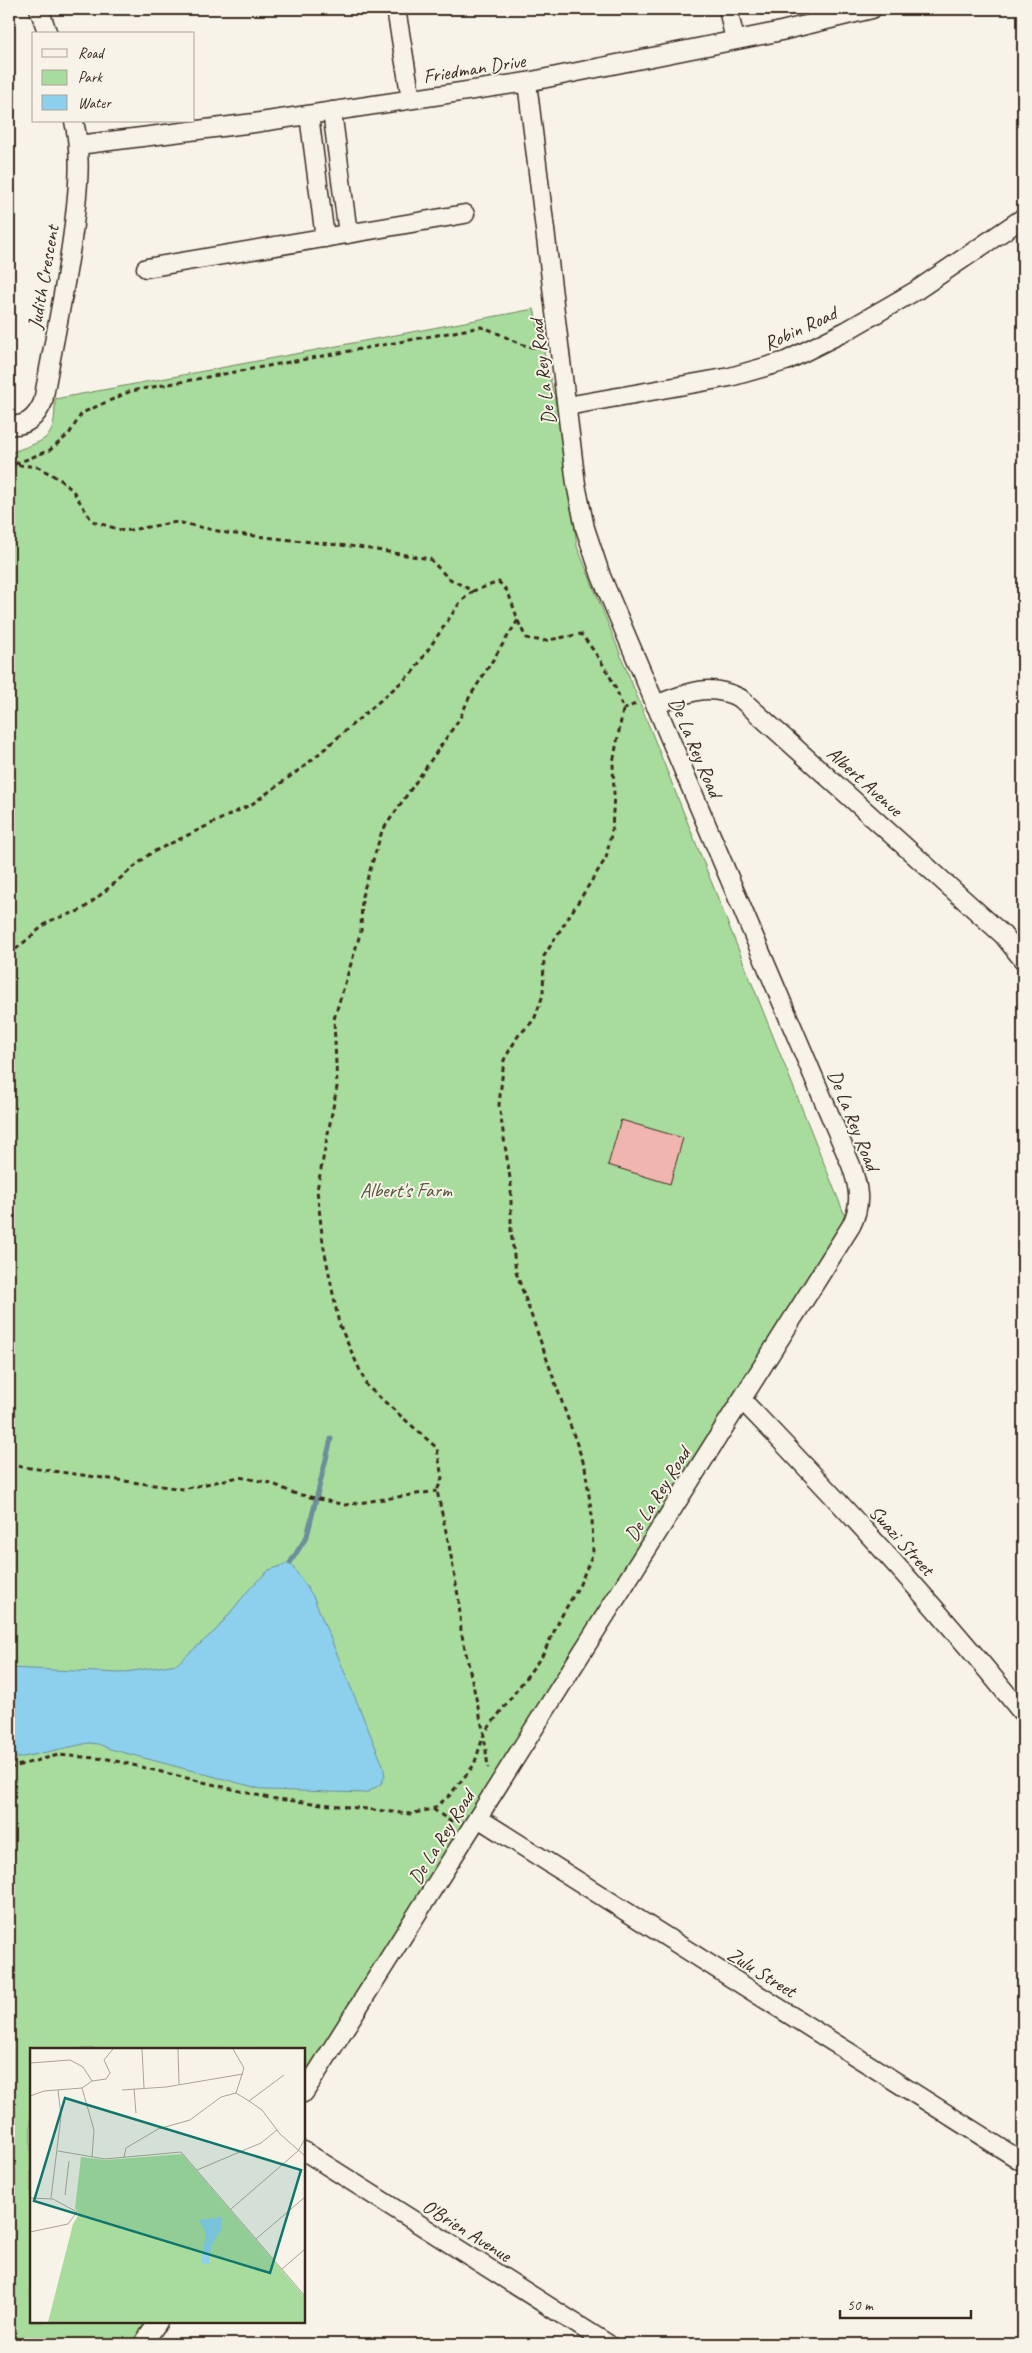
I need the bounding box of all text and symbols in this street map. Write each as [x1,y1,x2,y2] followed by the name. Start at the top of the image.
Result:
[32,32,195,122] legend
[78,44,105,63] text: Road
[421,48,528,89] street label: Friedman Drive
[78,68,103,87] text: Park
[78,94,112,113] text: Water
[22,221,65,332] street label: Judith Crescent
[760,299,843,356] street label: Robin Road
[523,315,561,426] street label: De La Rey Road
[663,694,729,804] street label: De La Rey Road
[822,741,909,823] street label: Albert Avenue
[822,1066,886,1177] street label: De La Rey Road
[360,1178,453,1203] park label: Albert's Farm
[619,1440,698,1546] street label: De La Rey Road
[863,1500,941,1583] street label: Swazi Street
[403,1783,482,1889] street label: De La Rey Road
[723,1942,803,2004] street label: Zulu Street
[30,2048,305,2323] inset map
[418,2193,517,2268] street label: O'Brien Avenue
[840,2288,971,2320] scale bar
[847,2296,874,2315] text: 50 m

